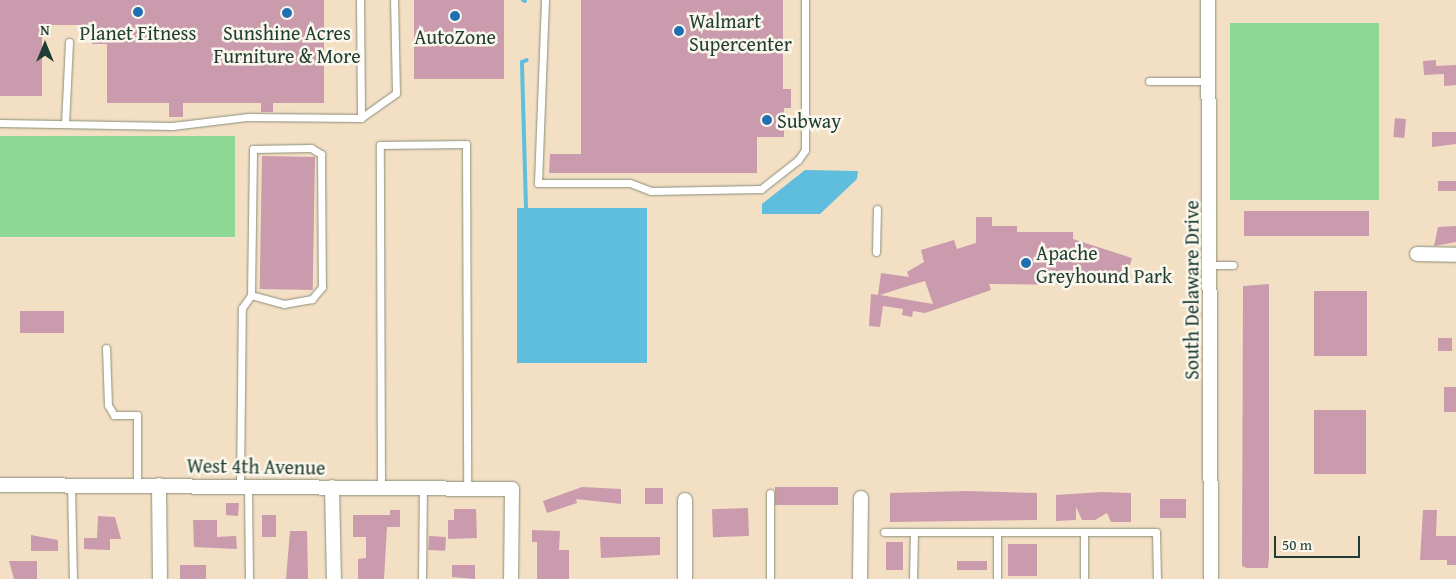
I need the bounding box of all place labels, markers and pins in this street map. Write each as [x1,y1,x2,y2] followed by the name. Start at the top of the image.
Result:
[132,6,144,18] marker: Planet Fitness
[281,7,293,19] marker: Sunshine Acres Furniture & More
[689,8,792,55] place label: Walmart Supercenter
[449,10,461,22] marker: AutoZone
[80,20,196,44] place label: Planet Fitness
[213,21,361,68] place label: Sunshine Acres Furniture & More
[414,24,496,48] place label: AutoZone
[673,25,685,37] marker: Walmart Supercenter
[777,108,841,132] place label: Subway
[761,114,773,126] marker: Subway
[1036,240,1172,287] place label: Apache Greyhound Park
[1020,257,1032,269] marker: Apache Greyhound Park

